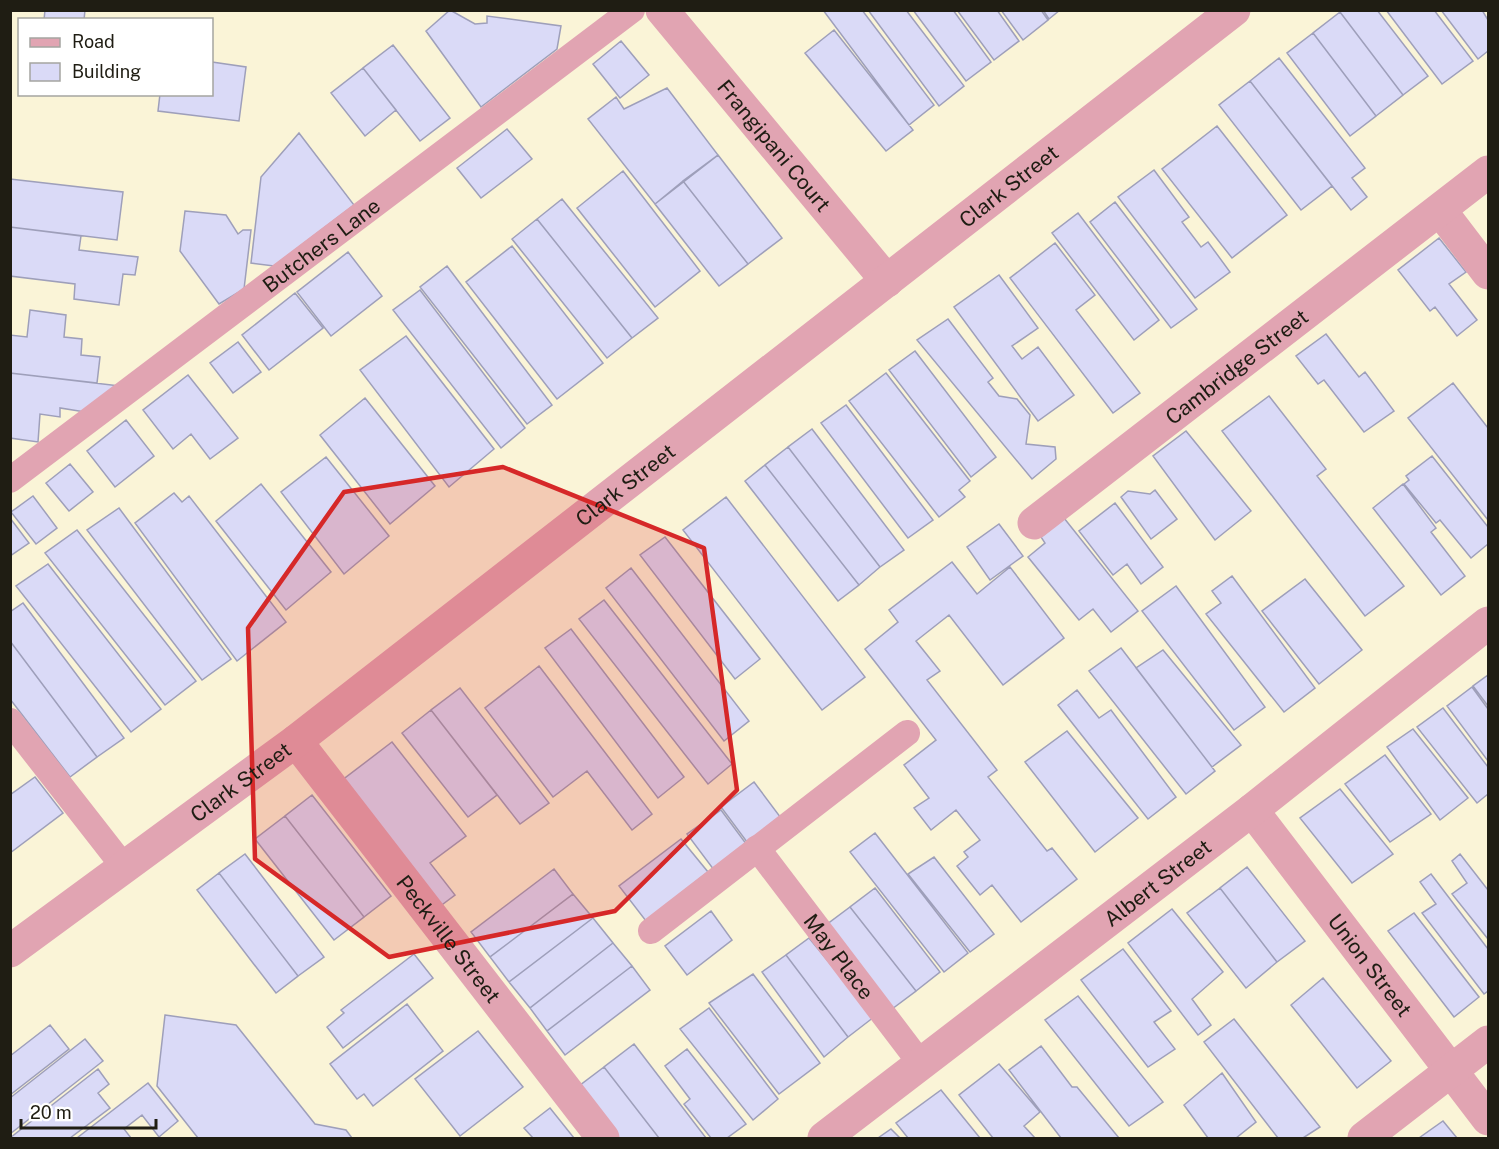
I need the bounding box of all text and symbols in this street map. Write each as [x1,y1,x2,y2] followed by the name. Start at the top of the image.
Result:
[18,18,213,96] legend
[72,31,115,52] text: Road
[72,61,141,82] text: Building
[713,74,836,216] street label: Frangipani Court
[954,139,1063,232] street label: Clark Street
[257,192,385,297] street label: Butchers Lane
[1160,303,1313,429] street label: Cambridge Street
[570,438,680,531] street label: Clark Street
[185,736,296,827] street label: Clark Street
[1099,834,1216,931] street label: Albert Street
[392,870,506,1008] street label: Peckville Street
[799,909,880,1004] street label: May Place
[1323,909,1417,1021] street label: Union Street
[21,1092,156,1130] scale bar
[30,1102,72,1123] text: 20 m

